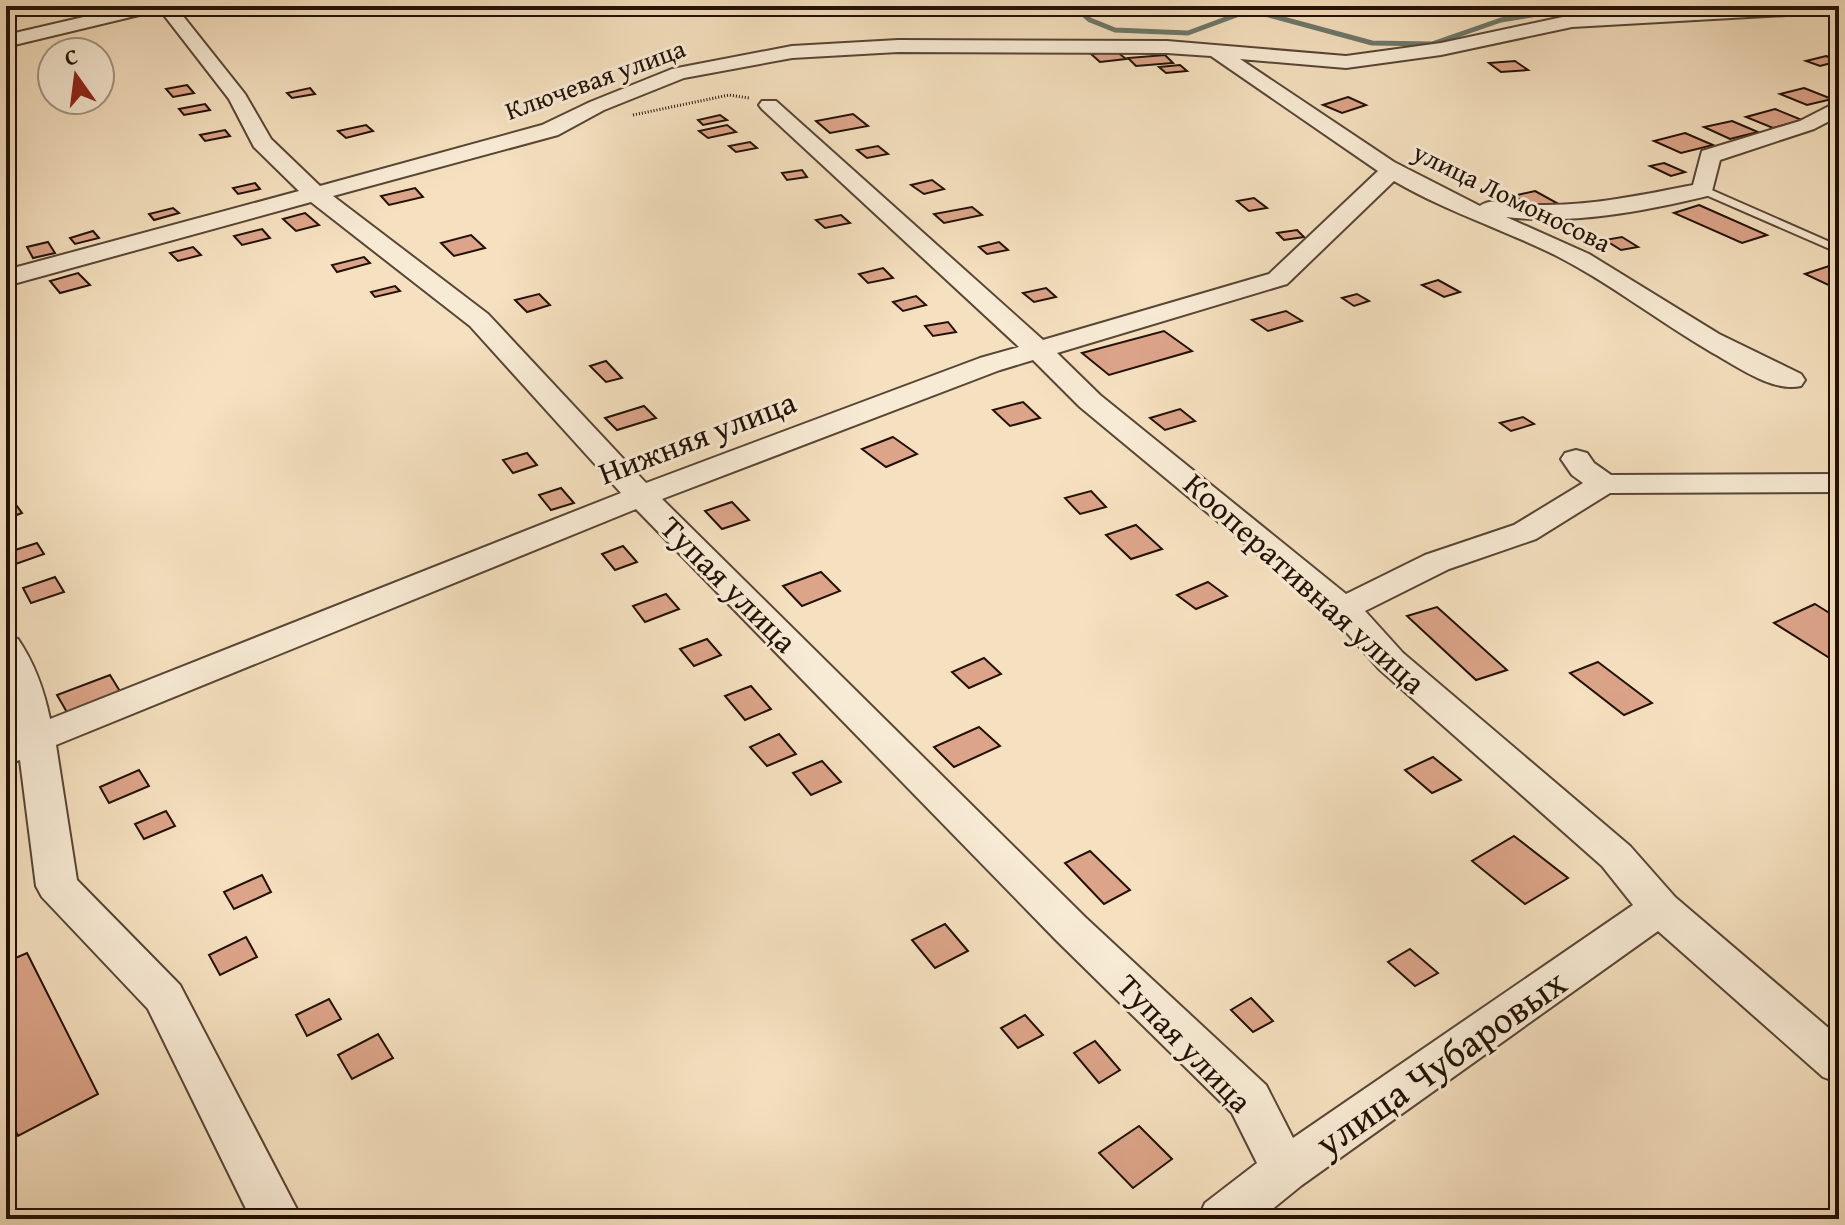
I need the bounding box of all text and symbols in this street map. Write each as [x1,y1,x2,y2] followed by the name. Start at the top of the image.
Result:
[499,28,691,130] street label: Ключевая улица
[36,36,116,116] north arrow
[61,40,81,74] text: С
[1406,132,1618,262] street label: улица Ломоносова
[591,377,803,496] street label: Нижняя улица
[1174,461,1437,705] street label: Кооперативная улица
[650,505,809,664] street label: Тупая улица
[1302,954,1578,1170] street label: улица Чубаровых
[1107,963,1264,1124] street label: Тупая улица

